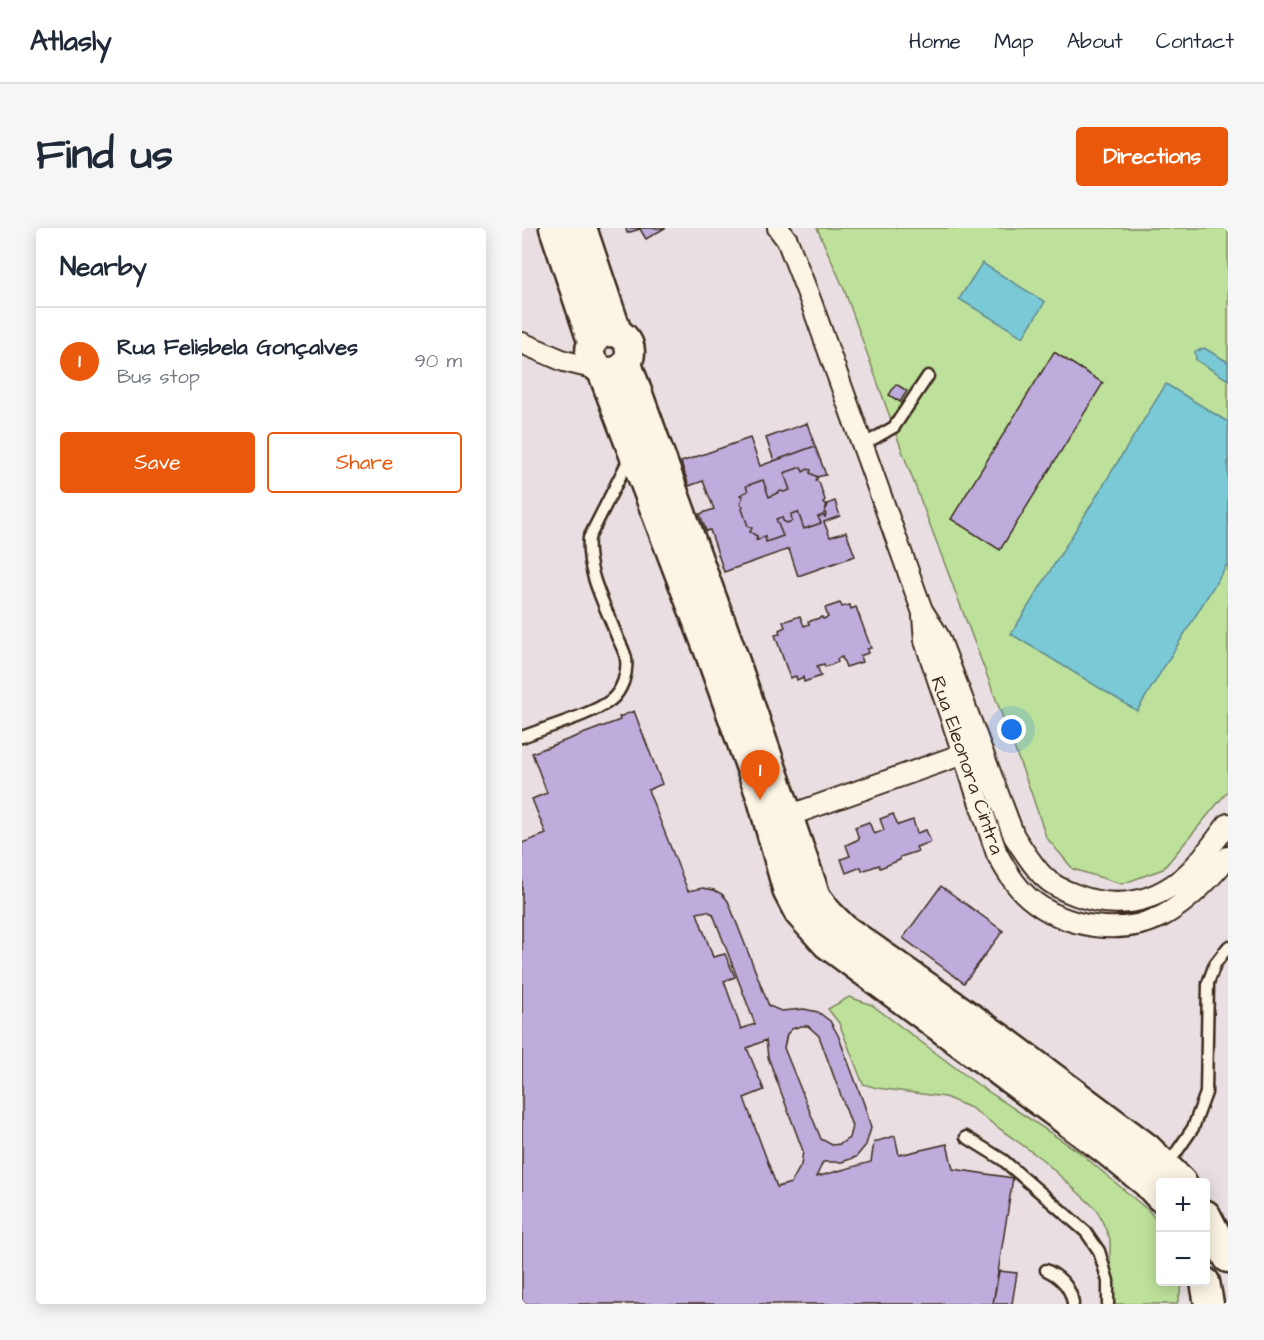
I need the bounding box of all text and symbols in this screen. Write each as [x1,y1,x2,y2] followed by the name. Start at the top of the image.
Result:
[30,22,112,61] text: Atlasly
[909,27,961,56] text: Home
[994,27,1034,56] text: Map
[1067,27,1123,56] text: About
[1156,27,1234,56] text: Contact
[36,127,173,185] text: Find us
[1076,127,1228,186] button: Directions
[60,249,147,285] text: Nearby
[117,332,358,363] text: Rua Felisbela Gonçalves
[78,347,81,375] text: 1
[414,347,462,375] text: 90 m
[117,363,200,391] text: Bus stop
[60,432,255,493] button: Save
[267,432,462,493] button: Share
[923,673,1011,858] street label: Rua Eleonora Cintra
[997,715,1026,744] your location
[740,750,780,800] pin: 1
[1156,1178,1210,1286] map controls
[1156,1178,1210,1232] button: +
[1156,1232,1210,1286] button: −

